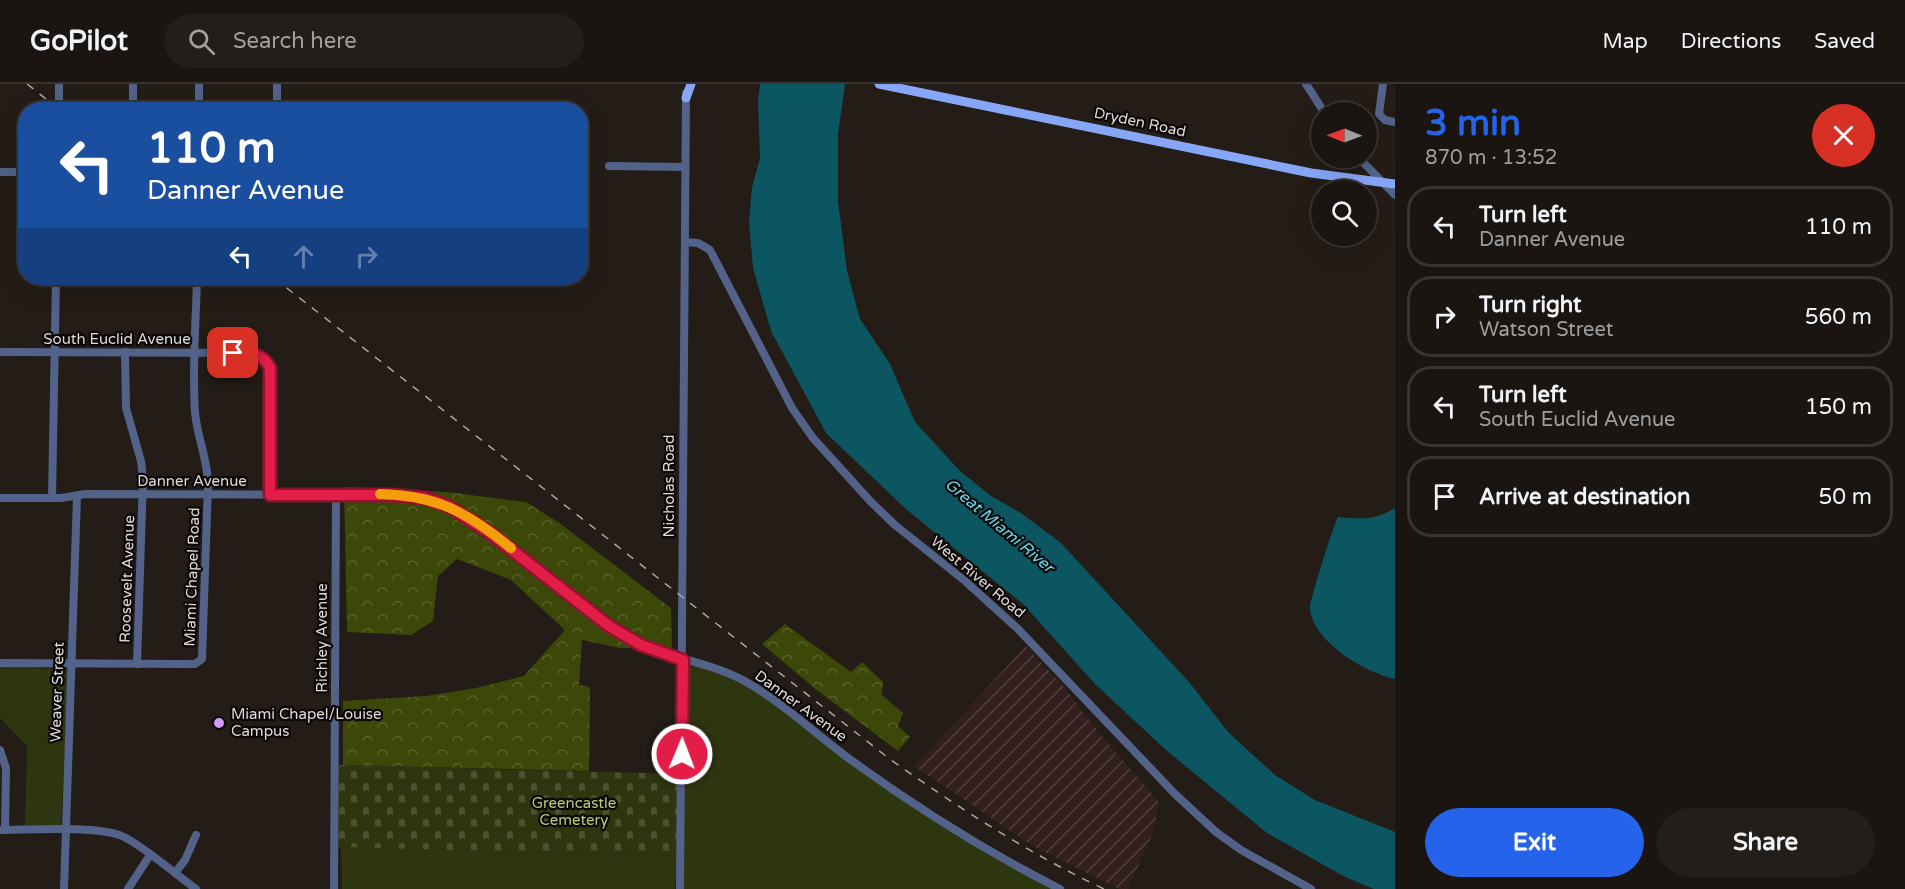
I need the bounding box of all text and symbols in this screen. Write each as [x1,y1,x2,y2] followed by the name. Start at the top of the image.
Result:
[164,14,584,68] search box
[30,24,128,58] text: GoPilot
[185,25,218,58] icon: search
[233,28,357,54] text: Search here
[1602,29,1648,54] text: Map
[1681,29,1781,54] text: Directions
[1814,29,1875,54] text: Saved
[1311,102,1377,168] north arrow
[1311,102,1377,246] map controls
[1425,102,1521,145] text: 3 min
[1092,103,1188,141] street label: Dryden Road
[1812,104,1875,167] button: close
[147,123,276,174] text: 110 m
[48,126,126,204] icon: left
[1425,146,1557,170] text: 870 m · 13:52
[147,174,344,207] text: Danner Avenue
[1311,180,1377,246] button: search
[1479,202,1567,228] text: Turn left
[1428,210,1461,243] icon: left
[1805,214,1872,240] text: 110 m
[1479,228,1625,252] text: Danner Avenue
[224,240,257,273] icon: left
[287,240,320,273] icon: ahead
[350,240,383,273] icon: right
[1479,292,1581,318] text: Turn right
[1428,300,1461,333] icon: right
[1805,304,1872,330] text: 560 m
[1479,318,1613,342] text: Watson Street
[207,327,258,378] pin
[43,330,191,348] street label: South Euclid Avenue
[216,336,249,369] icon: arrive
[1479,382,1567,408] text: Turn left
[1428,390,1461,423] icon: left
[1805,394,1872,420] text: 150 m
[1479,408,1675,432] text: South Euclid Avenue
[660,435,678,537] street label: Nicholas Road
[137,472,247,490] street label: Danner Avenue
[941,474,1059,578] water label: Great Miami River
[1428,480,1461,513] icon: arrive
[1479,484,1690,510] text: Arrive at destination
[1818,484,1872,510] text: 50 m
[181,507,203,647] street label: Miami Chapel Road
[116,515,138,643] street label: Roosevelt Avenue
[927,532,1029,622] street label: West River Road
[313,583,331,693] street label: Richley Avenue
[46,641,68,742] street label: Weaver Street
[751,666,851,746] street label: Danner Avenue
[231,705,382,740] place label: Miami Chapel/Louise Campus
[212,716,226,730] marker: Miami Chapel/Louise Campus
[650,722,714,786] position arrow
[532,794,616,829] park label: Greencastle Cemetery
[1425,808,1644,877] button: Exit
[1656,808,1875,877] button: Share

